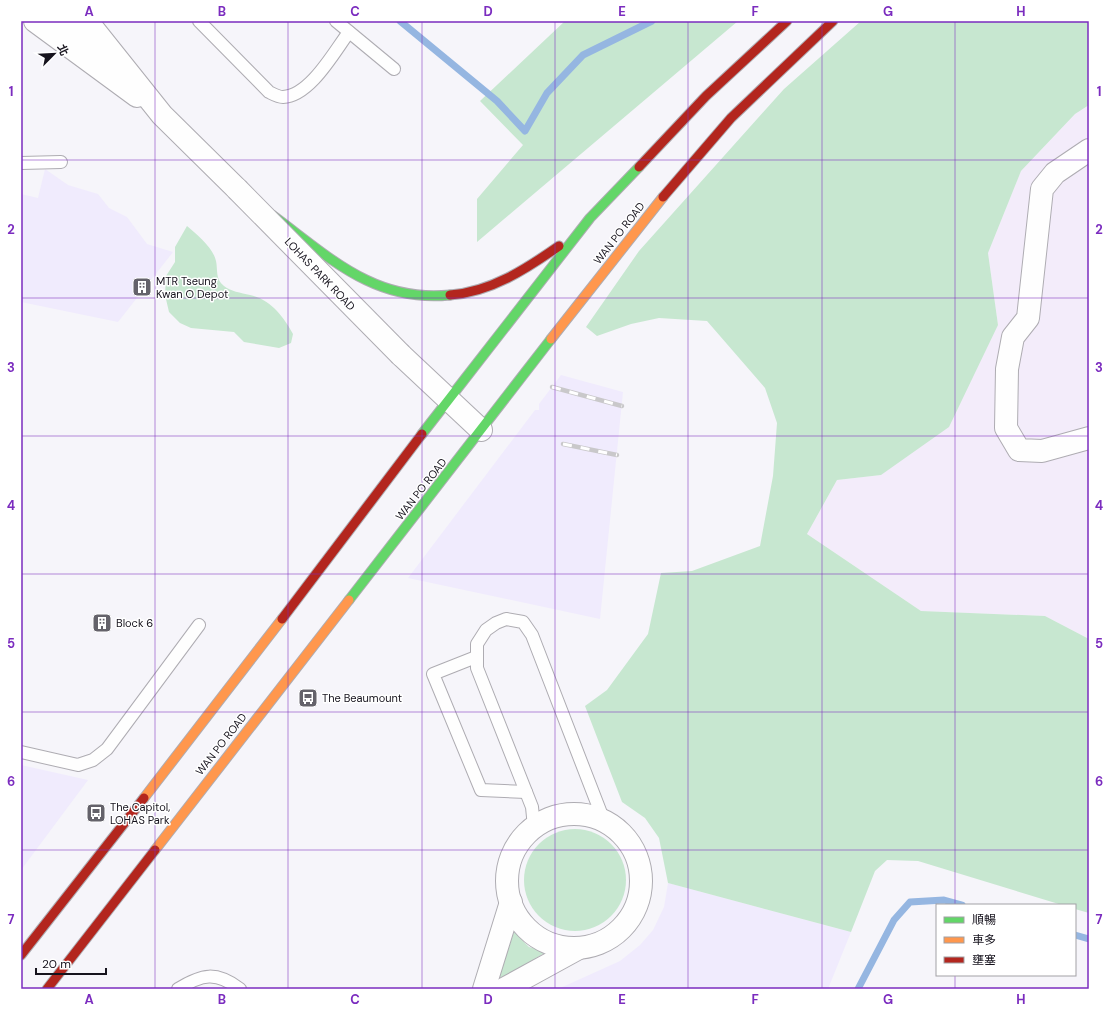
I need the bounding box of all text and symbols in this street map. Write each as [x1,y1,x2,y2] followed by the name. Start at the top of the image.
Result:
[84,3,94,20] text: A
[218,3,226,20] text: B
[350,3,360,20] text: C
[483,3,493,20] text: D
[618,3,626,20] text: E
[751,3,759,20] text: F
[883,3,893,20] text: G
[1016,3,1026,20] text: H
[34,34,74,74] north arrow
[55,42,72,58] text: 北
[9,83,13,100] text: 1
[1097,83,1101,100] text: 1
[590,199,648,267] street label: WAN PO ROAD
[7,221,15,238] text: 2
[1095,221,1103,238] text: 2
[282,235,359,314] street label: LOHAS PARK ROAD
[156,274,228,301] place label: MTR Tseung Kwan O Depot
[131,276,153,298] building icon: MTR Tseung Kwan O Depot
[7,359,15,376] text: 3
[1095,359,1103,376] text: 3
[392,455,450,523] street label: WAN PO ROAD
[7,497,15,514] text: 4
[1095,497,1103,514] text: 4
[91,612,113,634] building icon: Block 6
[116,616,153,630] place label: Block 6
[7,635,15,652] text: 5
[1095,635,1103,652] text: 5
[297,687,319,709] bus stop icon: The Beaumount
[322,691,402,705] place label: The Beaumount
[192,710,250,778] street label: WAN PO ROAD
[7,773,15,790] text: 6
[1095,773,1103,790] text: 6
[110,800,170,827] place label: The Capitol, LOHAS Park
[85,802,107,824] bus stop icon: The Capitol, LOHAS Park
[936,904,1076,976] legend
[8,911,15,928] text: 7
[1096,911,1103,928] text: 7
[972,912,996,928] text: 順暢
[972,932,996,948] text: 車多
[36,950,106,976] scale bar
[972,952,996,968] text: 壅塞
[42,956,71,972] text: 20 m
[84,991,94,1008] text: A
[218,991,226,1008] text: B
[350,991,360,1008] text: C
[483,991,493,1008] text: D
[618,991,626,1008] text: E
[751,991,759,1008] text: F
[883,991,893,1008] text: G
[1016,991,1026,1008] text: H

